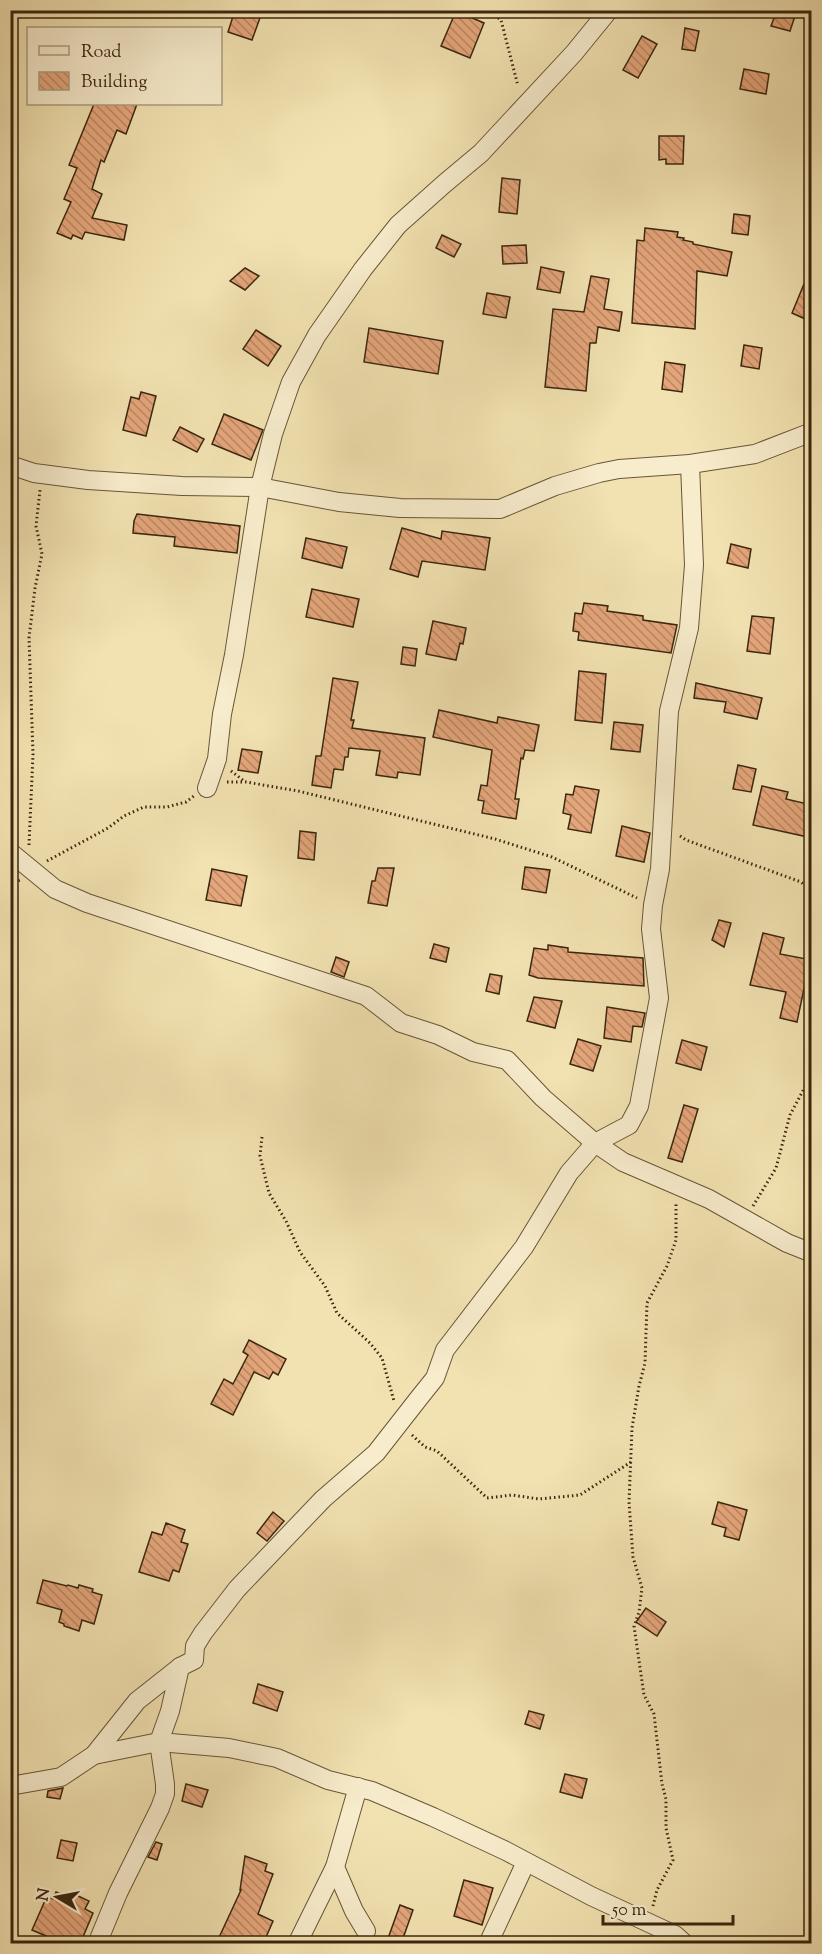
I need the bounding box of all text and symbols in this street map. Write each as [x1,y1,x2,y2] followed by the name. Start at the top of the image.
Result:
[27,27,222,105] legend
[81,40,121,66] text: Road
[81,70,147,96] text: Building
[27,1867,87,1927] north arrow
[32,1886,57,1903] text: N
[603,1888,734,1926] scale bar
[611,1898,647,1924] text: 50 m

